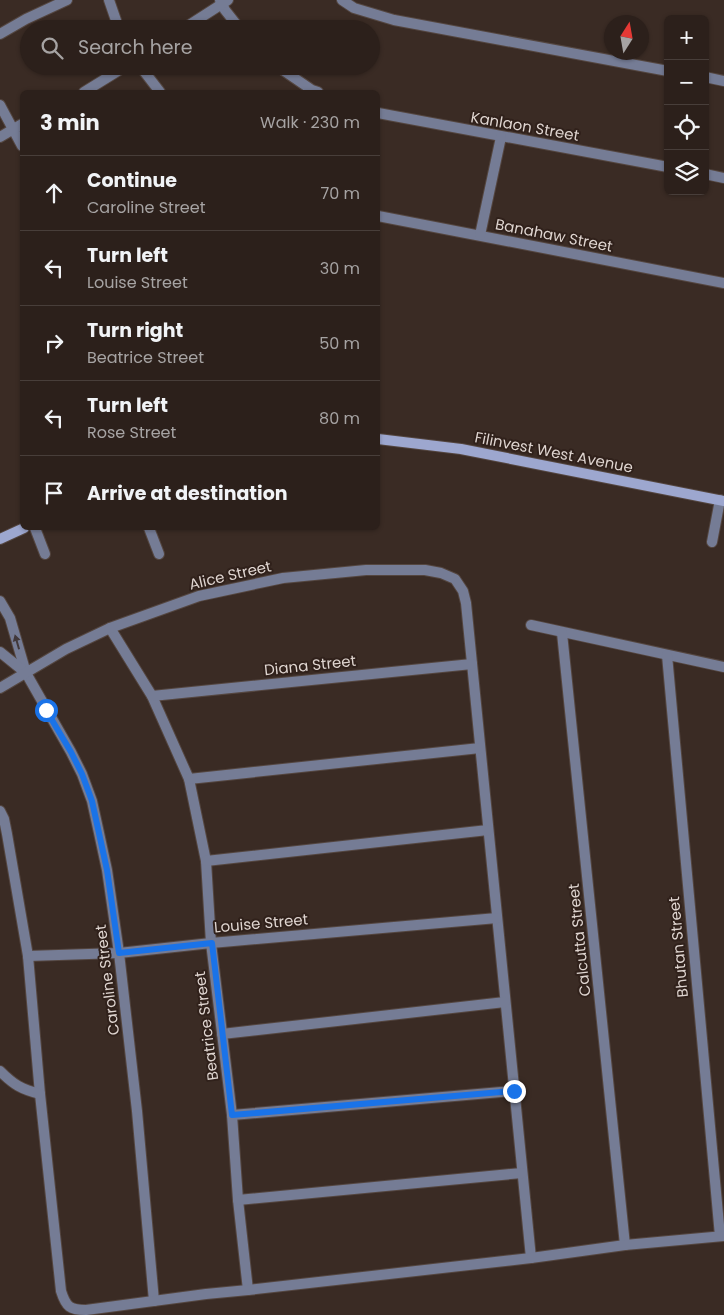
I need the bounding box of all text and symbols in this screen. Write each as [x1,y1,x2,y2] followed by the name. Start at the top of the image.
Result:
[604,15,649,60] north arrow
[664,15,709,195] map controls
[664,15,709,60] button: +
[20,20,380,75] search box
[38,34,66,62] icon: search
[78,34,192,61] text: Search here
[664,60,709,105] button: −
[664,105,709,150] button: locate
[469,106,581,146] street label: Kanlaon Street
[40,108,100,137] text: 3 min
[260,111,360,134] text: Walk · 230 m
[664,150,709,195] button: layers
[87,167,177,194] text: Continue
[40,179,68,207] icon: ahead
[320,182,360,205] text: 70 m
[87,196,206,219] text: Caroline Street
[494,213,614,257] street label: Banahaw Street
[87,242,168,269] text: Turn left
[40,254,68,282] icon: left
[320,257,360,280] text: 30 m
[87,271,188,294] text: Louise Street
[87,317,183,344] text: Turn right
[40,329,68,357] icon: right
[319,332,360,355] text: 50 m
[87,346,204,369] text: Beatrice Street
[87,392,168,419] text: Turn left
[40,404,68,432] icon: left
[319,407,360,430] text: 80 m
[87,421,176,444] text: Rose Street
[473,426,635,478] street label: Filinvest West Avenue
[40,479,68,507] icon: arrive
[87,480,288,507] text: Arrive at destination
[187,555,273,595] street label: Alice Street
[12,635,20,650] one-way arrow
[263,650,357,680] street label: Diana Street
[35,699,58,722] route start
[563,883,595,997] street label: Calcutta Street
[663,896,693,998] street label: Bhutan Street
[213,908,309,938] street label: Louise Street
[90,924,124,1036] street label: Caroline Street
[189,970,223,1082] street label: Beatrice Street
[503,1080,526,1103] route end

